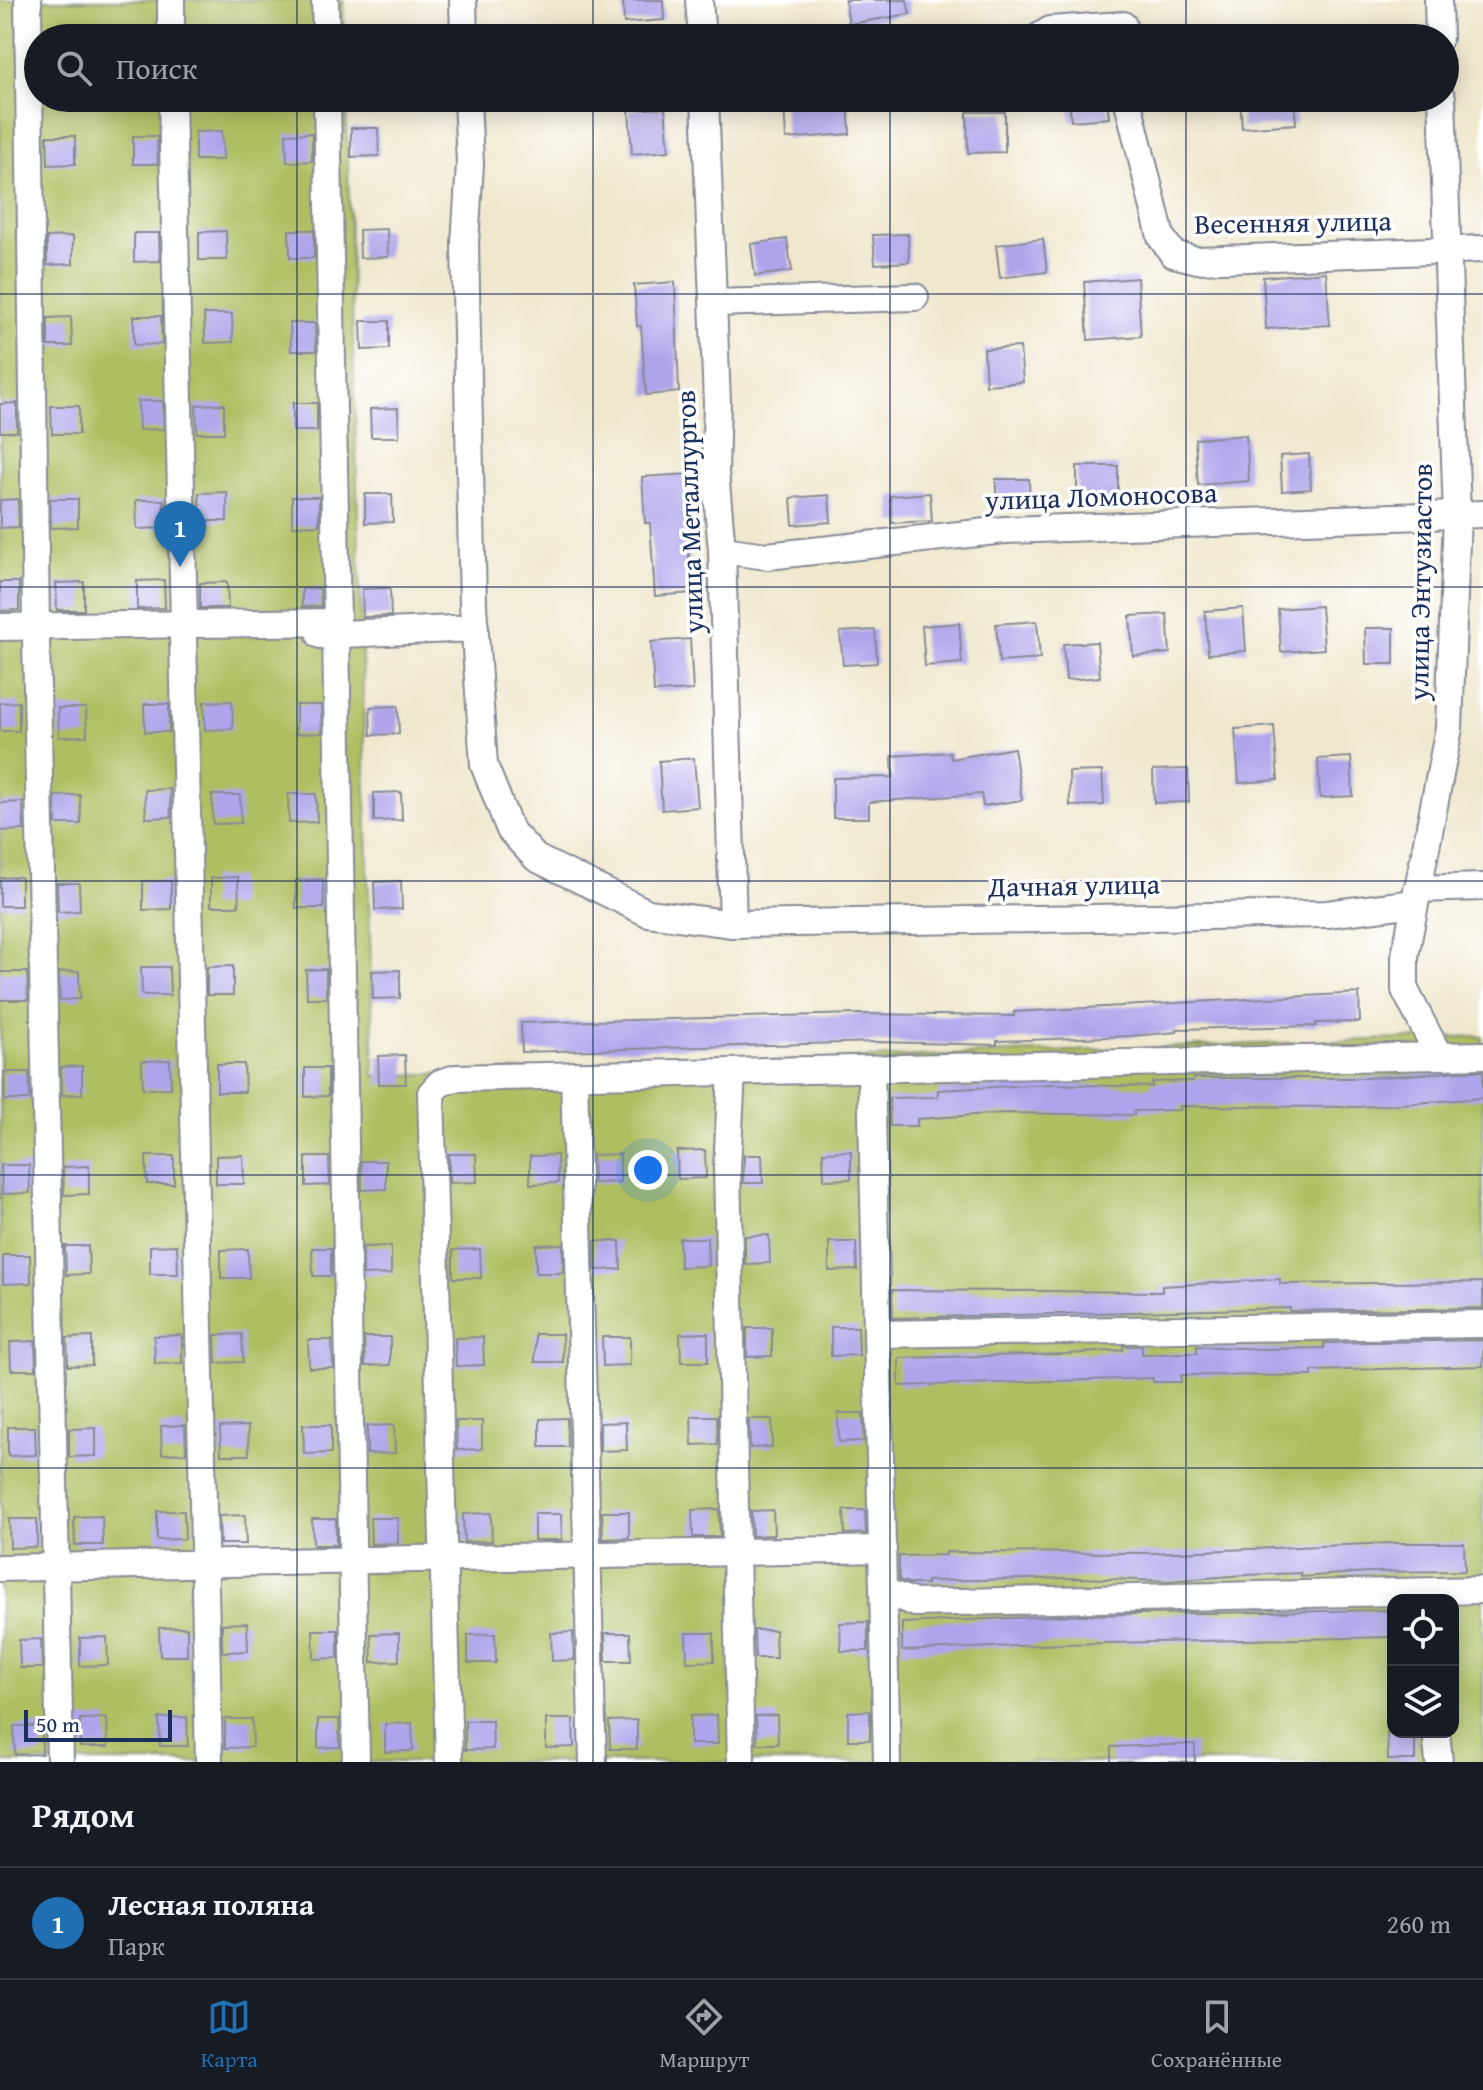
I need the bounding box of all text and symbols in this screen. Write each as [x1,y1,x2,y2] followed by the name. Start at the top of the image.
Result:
[24,24,1459,112] search box
[52,46,96,90] icon: search
[116,46,198,90] text: Поиск
[1194,199,1393,244] street label: Весенняя улица
[664,390,713,636] street label: улица Металлургов
[1397,463,1442,702] street label: улица Энтузиастов
[983,471,1218,520] street label: улица Ломоносова
[154,501,206,567] pin: 1
[987,862,1161,907] street label: Дачная улица
[628,1150,668,1190] your location
[1387,1594,1459,1738] map controls
[1387,1594,1459,1666] button: locate
[1387,1666,1459,1738] button: layers
[24,1706,172,1742] scale bar
[36,1708,80,1740] text: 50 m
[32,1790,135,1839] text: Рядом
[108,1882,314,1926] text: Лесная поляна
[51,1904,65,1943] text: 1
[1386,1904,1451,1943] text: 260 m
[108,1926,165,1965] text: Парк
[201,1995,258,2075] tab: Карта
[659,1995,749,2075] tab: Маршрут
[1151,1995,1282,2075] tab: Сохранённые

